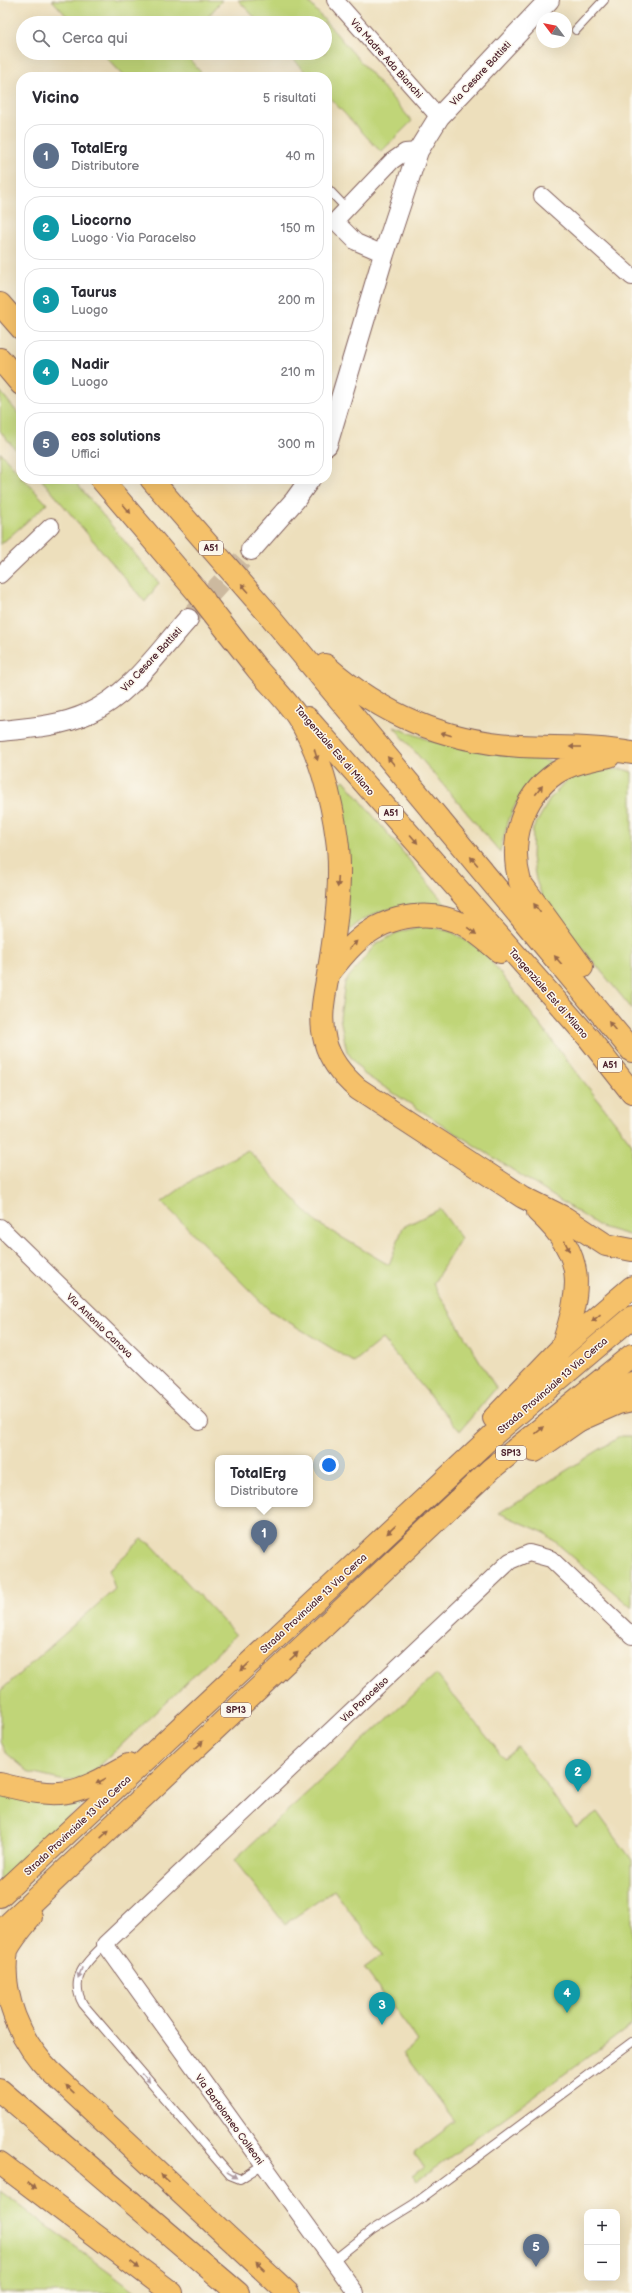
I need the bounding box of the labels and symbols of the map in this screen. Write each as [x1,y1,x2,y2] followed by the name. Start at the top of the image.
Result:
[536,12,572,48] north arrow
[347,17,425,101] street label: Via Madre Ada Bianchi
[448,39,514,108] street label: Via Cesare Battisti
[122,503,131,514] one-way arrow
[199,541,223,555] road number: A51
[241,582,250,593] one-way arrow
[119,625,185,694] street label: Via Cesare Battisti
[292,703,377,798] street label: Tangenziale Est di Milano
[439,731,451,737] one-way arrow
[568,744,581,750] one-way arrow
[313,750,319,762] one-way arrow
[387,756,396,766] one-way arrow
[534,784,543,795] one-way arrow
[379,806,403,820] road number: A51
[410,834,419,845] one-way arrow
[470,855,479,866] one-way arrow
[335,876,342,889] one-way arrow
[533,903,542,914] one-way arrow
[467,926,477,934] one-way arrow
[348,940,358,950] one-way arrow
[506,946,591,1041] street label: Tangenziale Est di Milano
[553,955,562,966] one-way arrow
[608,1021,616,1032] one-way arrow
[598,1058,622,1072] road number: A51
[564,1241,570,1252] one-way arrow
[64,1291,135,1361] street label: Via Antonio Canova
[591,1313,601,1322] one-way arrow
[495,1335,610,1437] street label: Strada Provinciale 13 Via Cerca
[534,1425,545,1434] one-way arrow
[496,1446,526,1460] road number: SP13
[319,1455,339,1475] your location
[251,1520,277,1553] pin: 1
[386,1525,396,1535] one-way arrow
[258,1551,370,1656] street label: Strada Provinciale 13 Via Cerca
[289,1651,299,1661] one-way arrow
[240,1662,250,1672] one-way arrow
[338,1674,392,1725] street label: Via Paracelso
[221,1703,251,1717] road number: SP13
[194,1740,204,1750] one-way arrow
[565,1759,591,1792] pin: 2
[22,1773,134,1878] street label: Strada Provinciale 13 Via Cerca
[95,1777,107,1784] one-way arrow
[100,1830,110,1839] one-way arrow
[76,1968,82,1980] one-way arrow
[554,1980,580,2013] pin: 4
[369,1992,395,2025] pin: 3
[192,2072,266,2167] street label: Via Bartolomeo Colleoni
[141,2074,150,2083] one-way arrow
[65,2084,75,2094] one-way arrow
[227,2171,237,2179] one-way arrow
[160,2173,170,2183] one-way arrow
[26,2182,37,2191] one-way arrow
[523,2234,549,2267] pin: 5
[130,2261,141,2269] one-way arrow
[255,2262,265,2271] one-way arrow

